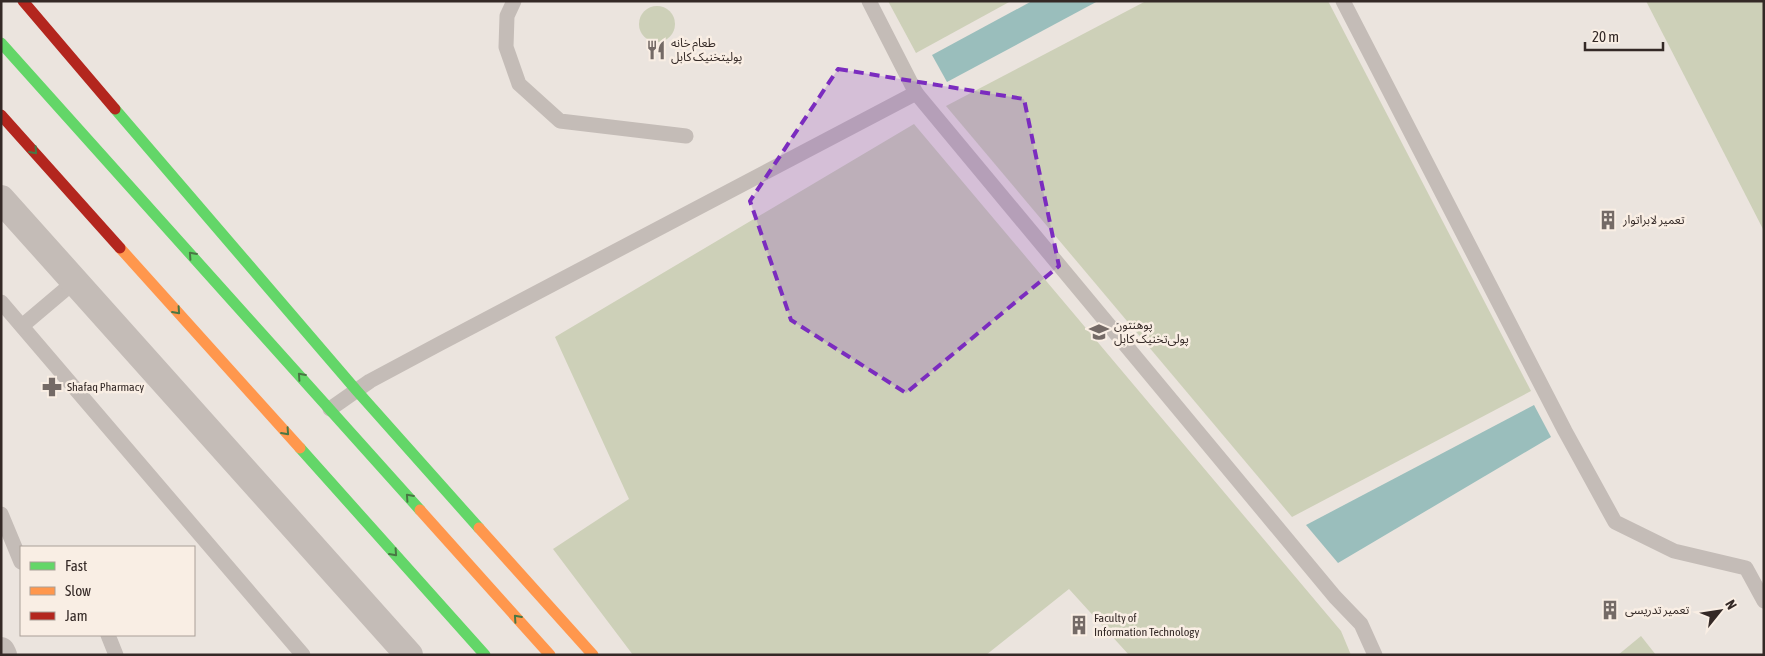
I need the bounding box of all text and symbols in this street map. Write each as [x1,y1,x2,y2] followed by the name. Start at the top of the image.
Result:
[1585,20,1662,52] scale bar
[1592,28,1619,45] text: 20 m
[671,36,742,65] place label: طعام خانه پولیتخنیک کابل
[645,39,667,61] restaurant icon: طعام خانه پولیتخنیک کابل
[28,146,37,155] one-way arrow
[1597,209,1619,231] building icon: تعمیر لابراتوار
[1622,213,1685,227] place label: تعمیر لابراتوار
[189,252,198,261] one-way arrow
[171,306,180,315] one-way arrow
[1114,318,1189,347] place label: پوهنتون پولی‌تخنیک کابل
[1088,321,1110,343] school or university icon: پوهنتون پولی‌تخنیک کابل
[298,373,307,382] one-way arrow
[41,376,63,398] pharmacy icon: Shafaq Pharmacy
[67,380,144,394] place label: Shafaq Pharmacy
[280,427,289,436] one-way arrow
[406,494,415,503] one-way arrow
[20,546,195,636] legend
[388,548,397,557] one-way arrow
[65,557,87,574] text: Fast
[65,582,91,599] text: Slow
[1695,586,1745,636] north arrow
[1722,597,1740,612] text: N
[1599,599,1621,621] building icon: تعمیر تدریسی
[1625,603,1690,617] place label: تعمیر تدریسی
[65,607,88,624] text: Jam
[1094,611,1199,639] place label: Faculty of Information Technology
[1068,614,1090,636] building icon: Faculty of Information Technology
[514,615,523,624] one-way arrow

